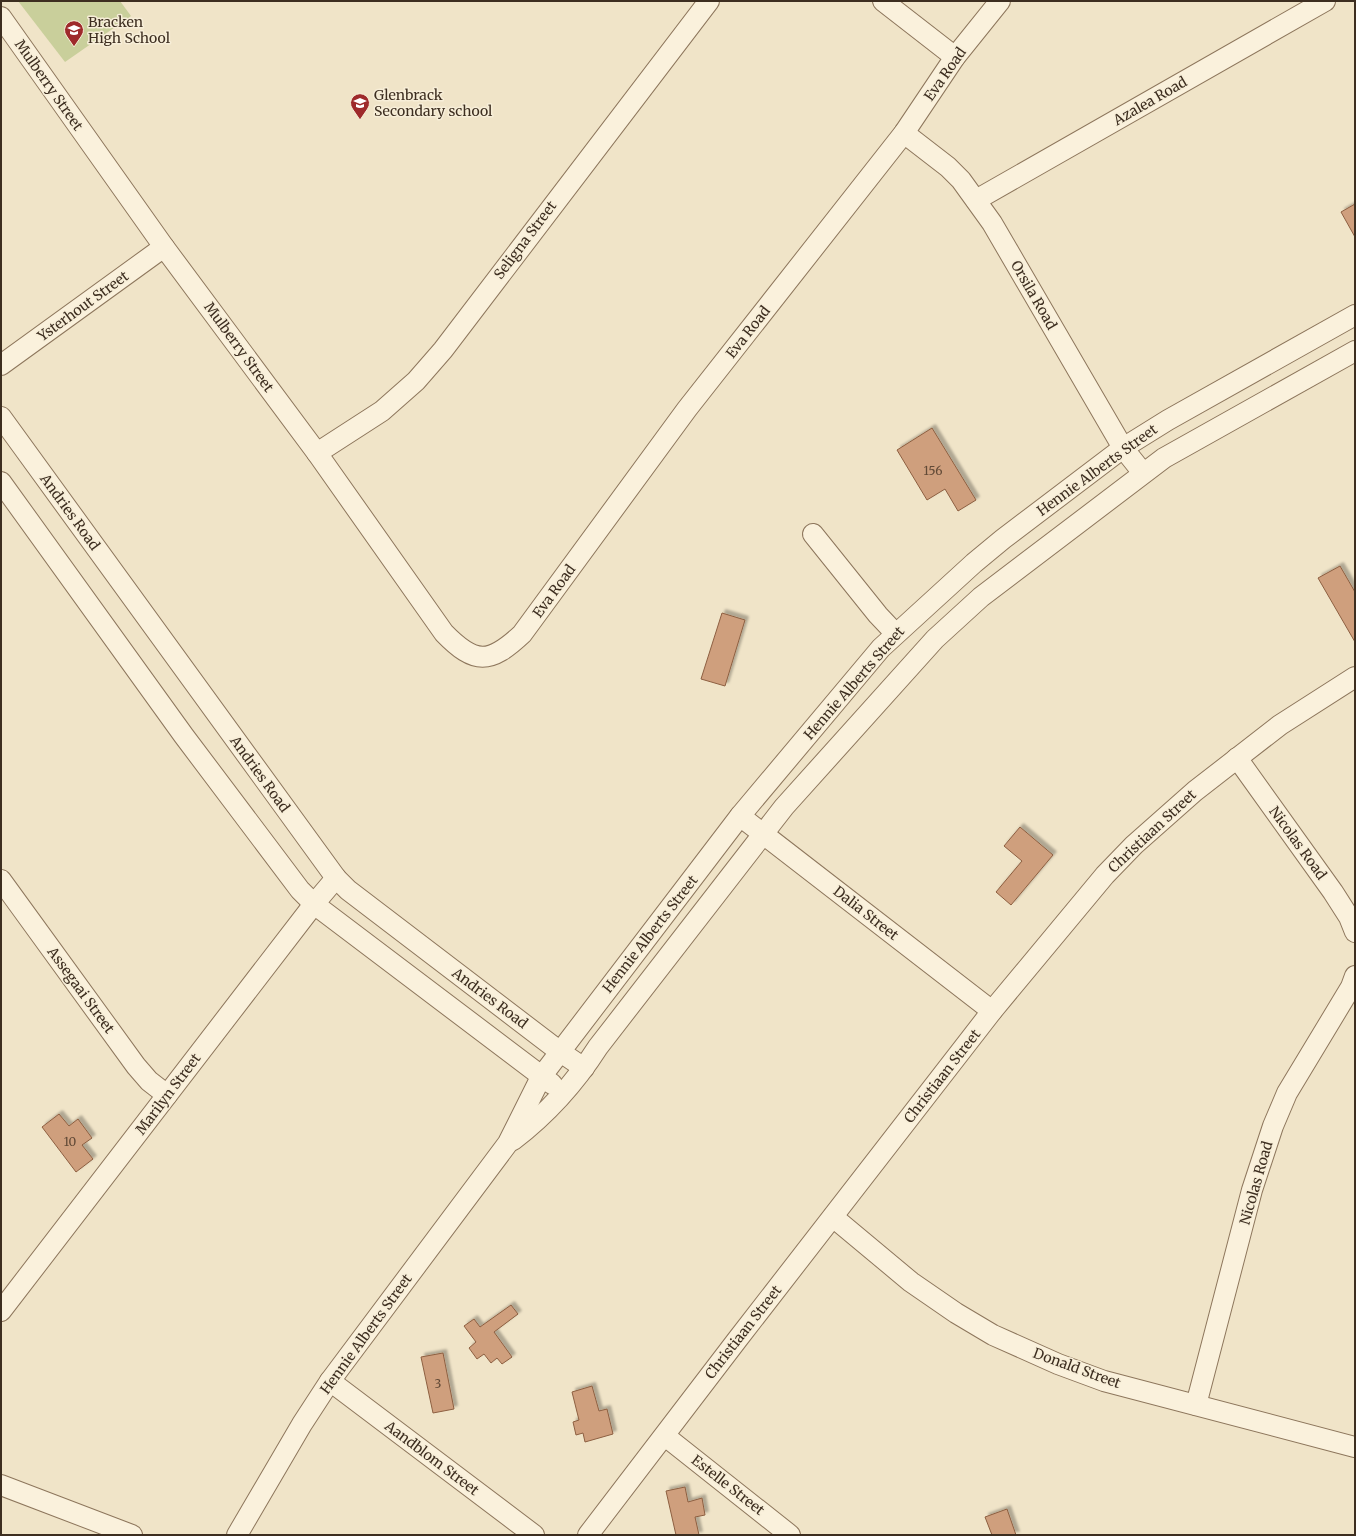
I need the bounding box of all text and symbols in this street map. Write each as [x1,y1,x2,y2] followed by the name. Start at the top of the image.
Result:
[88,13,171,47] place label: Bracken High School
[63,19,85,47] school or university icon: Bracken High School
[11,36,87,134] street label: Mulberry Street
[920,43,970,104] street label: Eva Road
[1109,72,1190,130] street label: Azalea Road
[374,86,493,120] place label: Glenbrack Secondary school
[349,92,371,120] school or university icon: Glenbrack Secondary school
[490,197,561,283] street label: Seligna Street
[1007,257,1061,333] street label: Orsila Road
[33,267,132,346] street label: Ysterhout Street
[200,298,278,396] street label: Mulberry Street
[722,302,774,362] street label: Eva Road
[1033,420,1161,520] street label: Hennie Alberts Street
[923,463,943,478] house number: 156
[36,469,104,554] street label: Andries Road
[529,561,580,621] street label: Eva Road
[800,622,909,743] street label: Hennie Alberts Street
[226,731,294,816] street label: Andries Road
[1104,785,1200,876] street label: Christiaan Street
[1265,803,1331,884] street label: Nicolas Road
[598,871,702,996] street label: Hennie Alberts Street
[830,882,903,944] street label: Dalia Street
[43,942,119,1037] street label: Assegaai Street
[448,963,532,1033] street label: Andries Road
[900,1025,984,1126] street label: Christiaan Street
[132,1049,205,1138] street label: Marilyn Street
[64,1134,77,1149] house number: 10
[1235,1139,1277,1227] street label: Nicolas Road
[316,1270,416,1398] street label: Hennie Alberts Street
[701,1281,785,1382] street label: Christiaan Street
[1031,1344,1124,1392] street label: Donald Street
[435,1376,442,1391] house number: 3
[381,1416,483,1500] street label: Aandblom Street
[688,1451,769,1519] street label: Estelle Street

